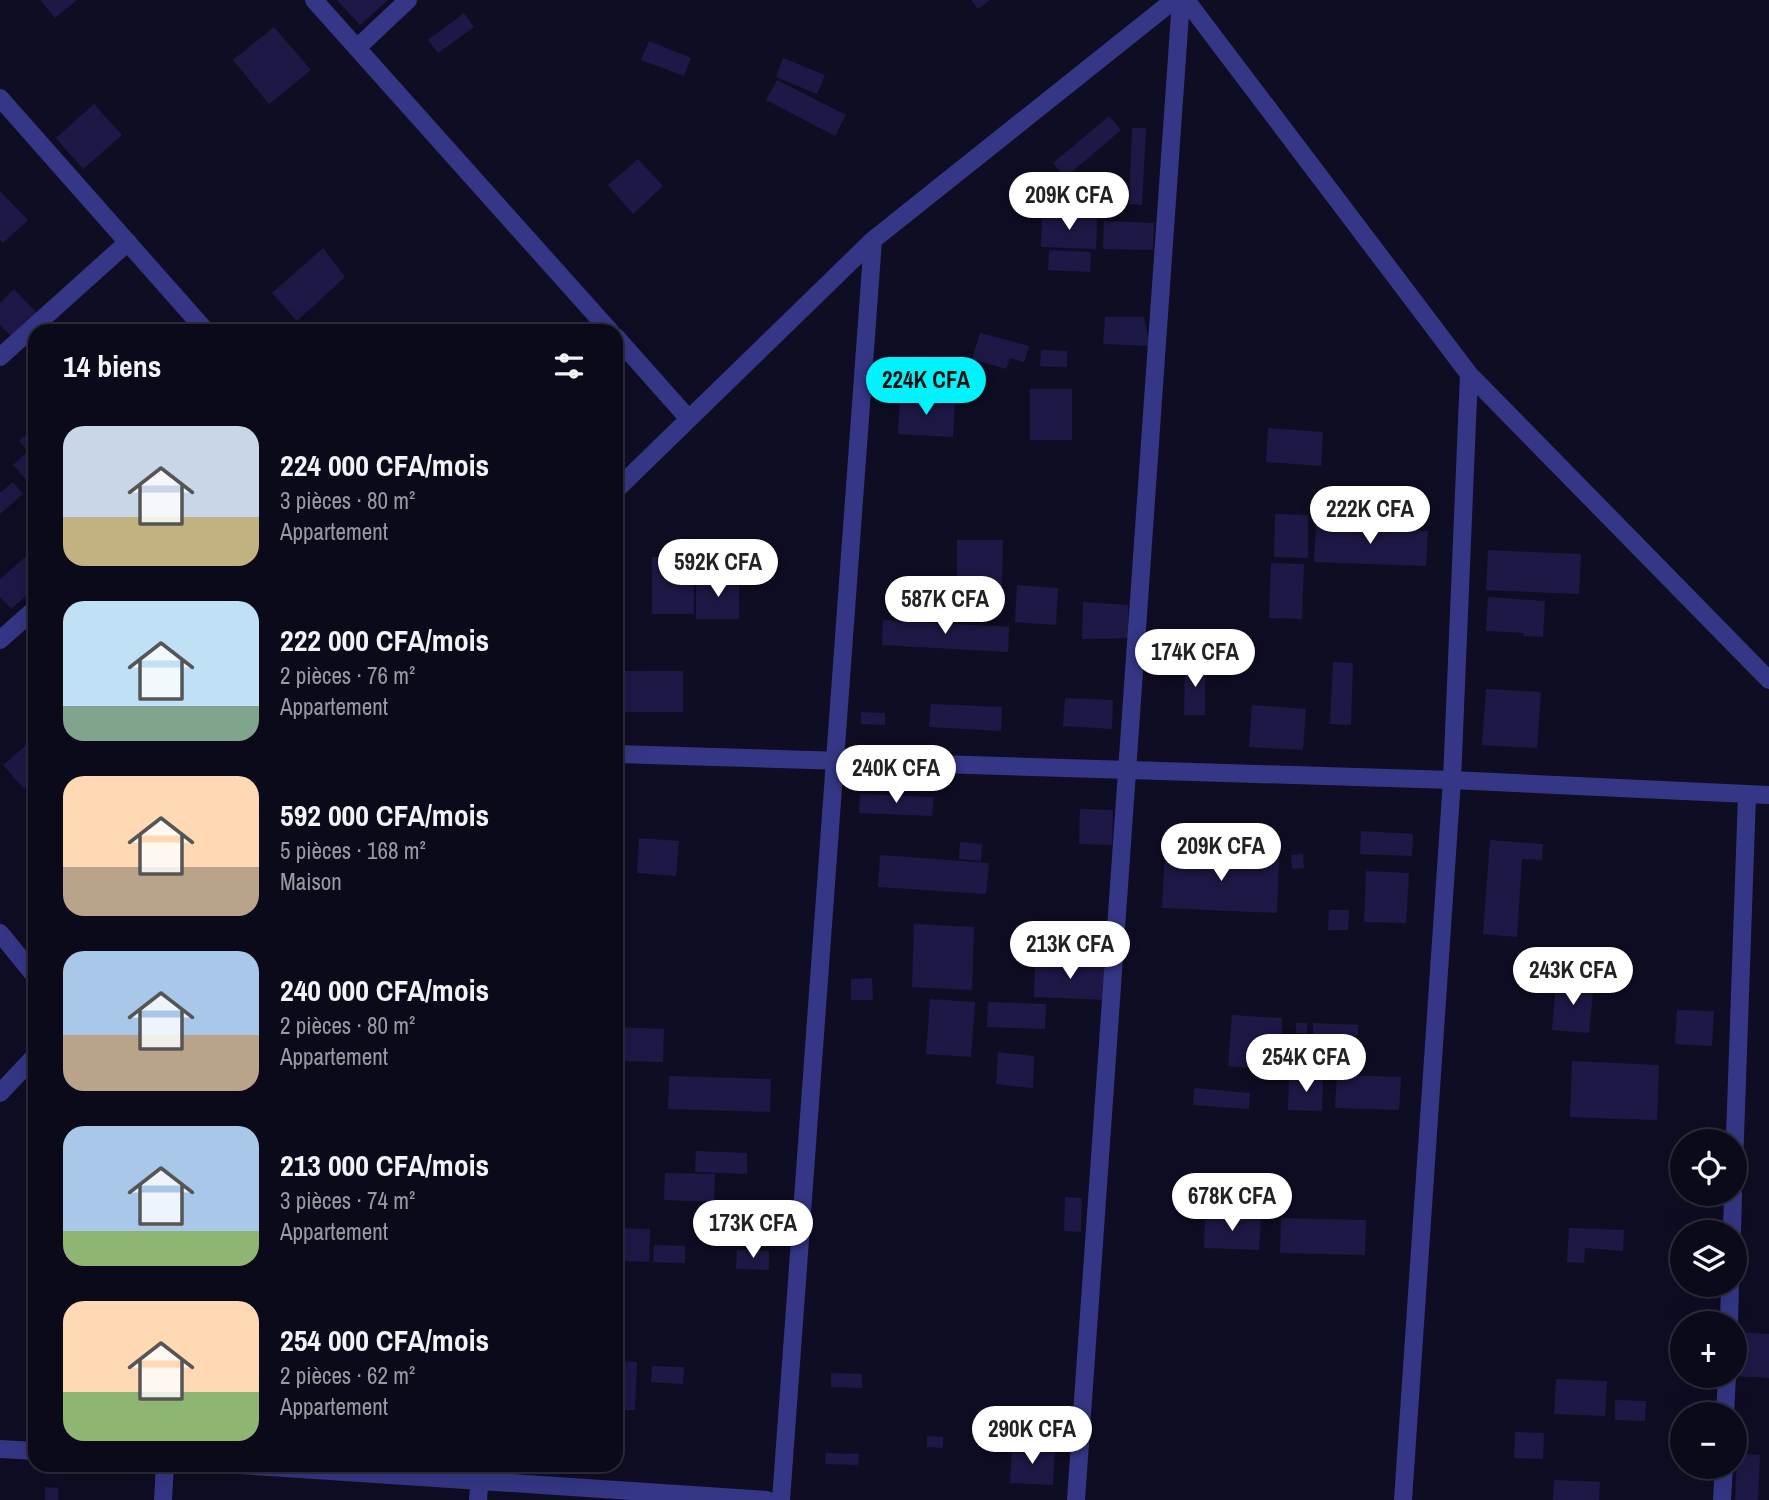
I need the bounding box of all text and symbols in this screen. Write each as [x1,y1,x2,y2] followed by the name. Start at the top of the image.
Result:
[997,173,1141,232] pin: 209K CFA
[1025,179,1113,210] text: 209K CFA
[63,346,161,386] text: 14 biens
[550,347,588,385] icon: filters
[854,358,998,417] pin: 224K CFA
[882,364,970,395] text: 224K CFA
[280,445,489,485] text: 224 000 CFA/mois
[119,454,203,538] icon: home
[280,485,415,516] text: 3 pièces · 80 m²
[1298,486,1442,546] pin: 222K CFA
[1326,493,1414,524] text: 222K CFA
[280,516,388,547] text: Appartement
[646,540,790,599] pin: 592K CFA
[674,546,762,577] text: 592K CFA
[873,576,1017,636] pin: 587K CFA
[901,583,989,614] text: 587K CFA
[280,620,489,660] text: 222 000 CFA/mois
[119,629,203,713] icon: home
[1123,630,1267,689] pin: 174K CFA
[1151,636,1239,667] text: 174K CFA
[280,660,415,691] text: 2 pièces · 76 m²
[280,691,388,722] text: Appartement
[824,746,968,805] pin: 240K CFA
[852,752,940,783] text: 240K CFA
[280,795,489,835] text: 592 000 CFA/mois
[119,804,203,888] icon: home
[1149,824,1293,883] pin: 209K CFA
[1177,830,1265,861] text: 209K CFA
[280,835,426,866] text: 5 pièces · 168 m²
[280,866,342,897] text: Maison
[998,922,1142,981] pin: 213K CFA
[1026,928,1114,959] text: 213K CFA
[1501,948,1645,1007] pin: 243K CFA
[1529,954,1617,985] text: 243K CFA
[280,970,489,1010] text: 240 000 CFA/mois
[119,979,203,1063] icon: home
[280,1010,415,1041] text: 2 pièces · 80 m²
[1234,1034,1378,1094] pin: 254K CFA
[280,1041,388,1072] text: Appartement
[1262,1041,1350,1072] text: 254K CFA
[1670,1129,1747,1479] map controls
[1670,1129,1747,1206] button: locate
[280,1145,489,1185] text: 213 000 CFA/mois
[119,1154,203,1238] icon: home
[1160,1174,1304,1233] pin: 678K CFA
[1188,1180,1276,1211] text: 678K CFA
[280,1185,415,1216] text: 3 pièces · 74 m²
[681,1200,825,1260] pin: 173K CFA
[709,1207,797,1238] text: 173K CFA
[280,1216,388,1247] text: Appartement
[1670,1220,1747,1297] button: layers
[1670,1311,1747,1388] button: +
[280,1320,489,1360] text: 254 000 CFA/mois
[119,1329,203,1413] icon: home
[280,1360,415,1391] text: 2 pièces · 62 m²
[280,1391,388,1422] text: Appartement
[1670,1402,1747,1479] button: −
[960,1406,1104,1466] pin: 290K CFA
[988,1413,1076,1444] text: 290K CFA

